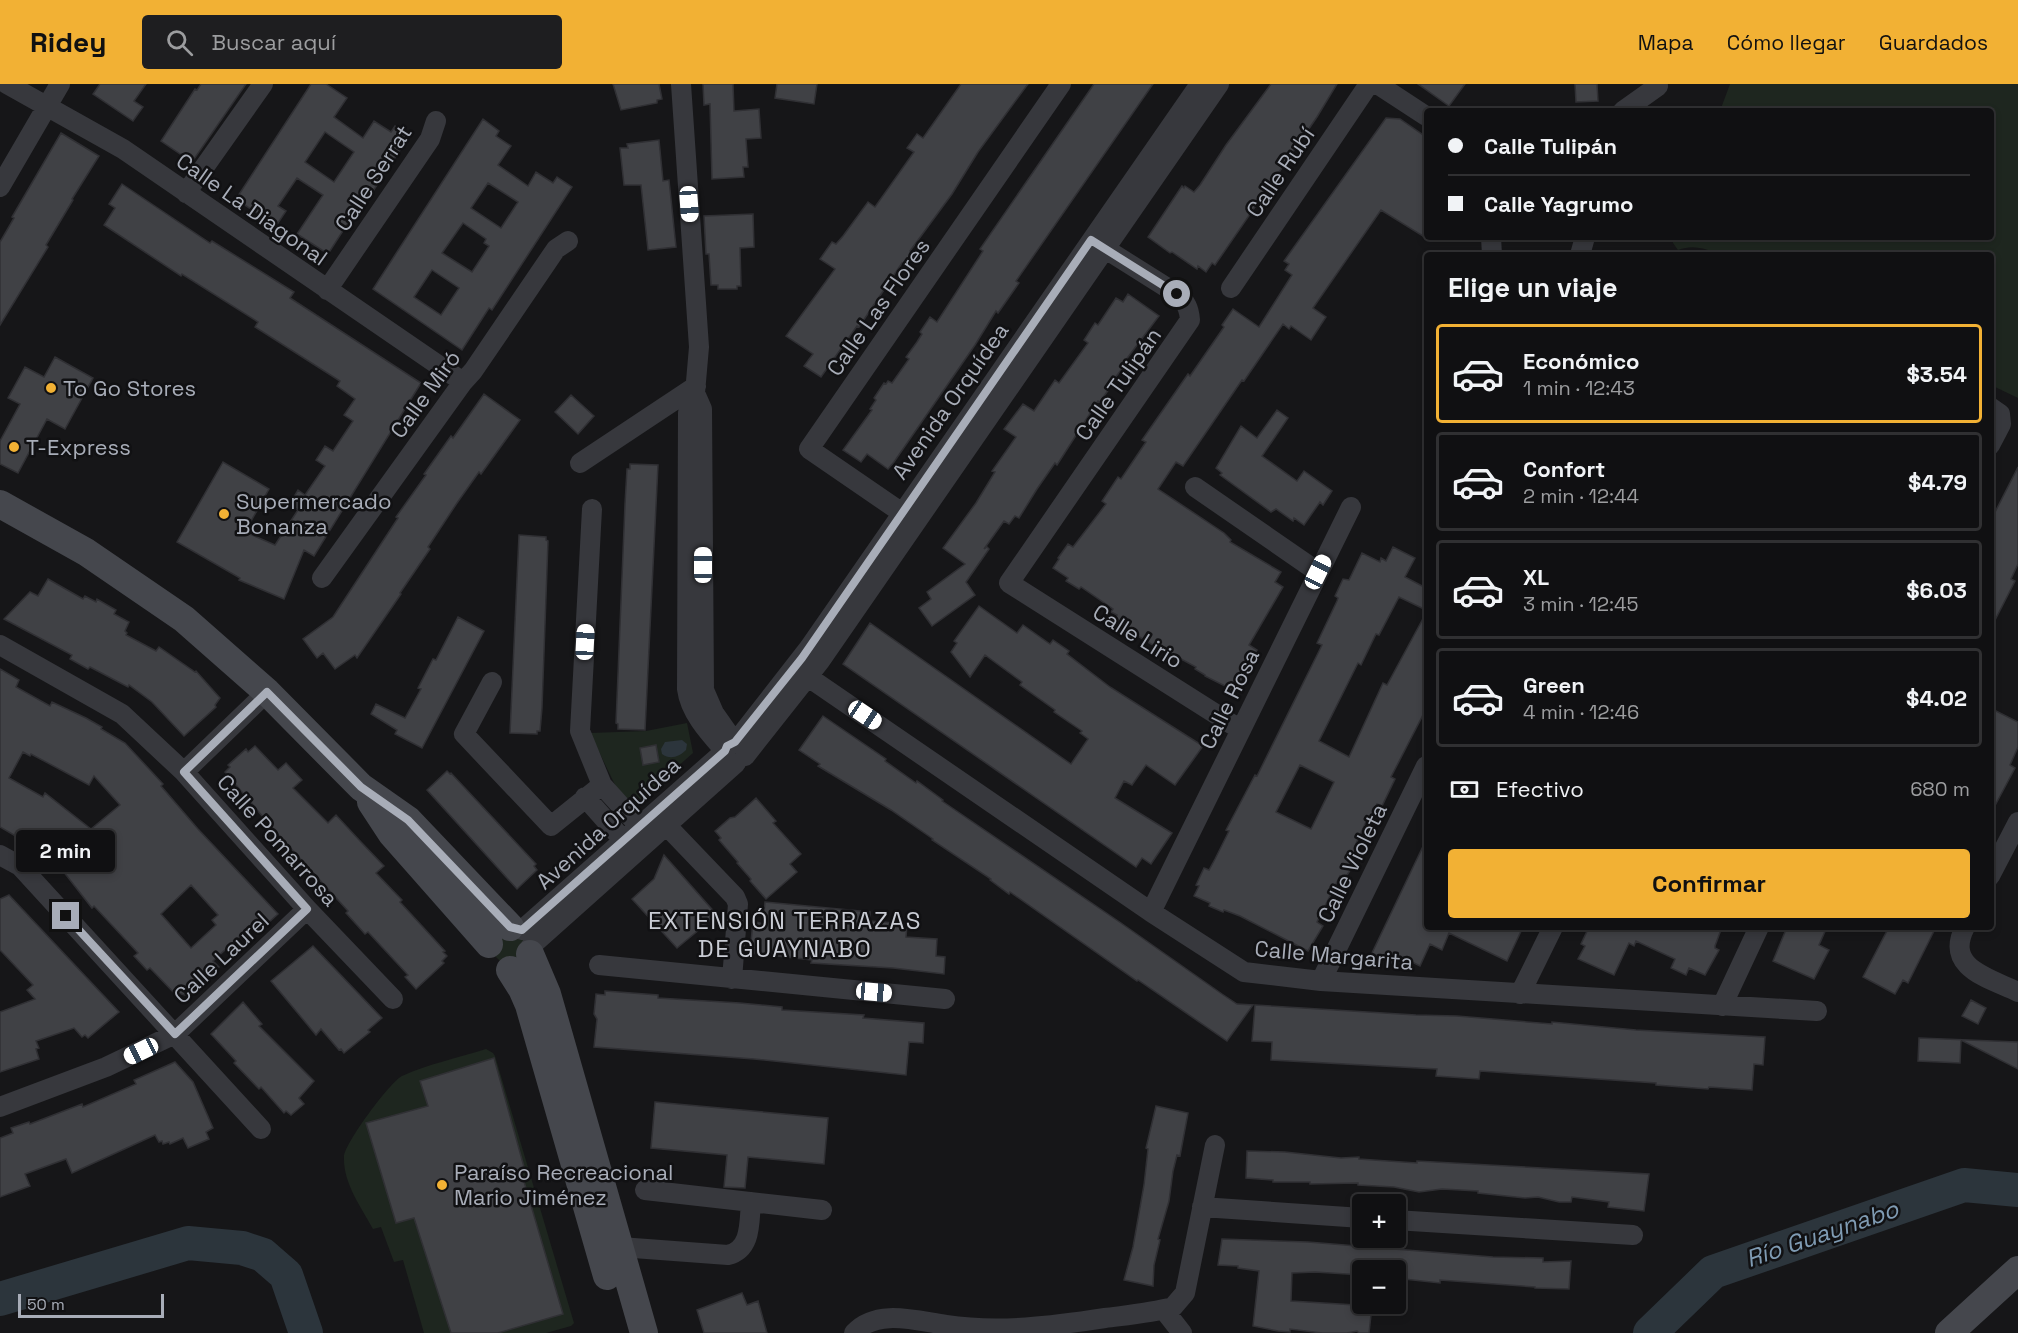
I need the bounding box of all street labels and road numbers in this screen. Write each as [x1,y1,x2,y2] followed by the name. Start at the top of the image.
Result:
[328,120,418,236] street label: Calle Serrat
[1240,121,1321,223] street label: Calle Rubí
[171,146,333,272] street label: Calle La Diagonal
[820,233,936,381] street label: Calle Las Flores
[886,317,1015,485] street label: Avenida Orquídea
[1069,322,1167,446] street label: Calle Tulipán
[384,344,466,444] street label: Calle Miró
[1088,597,1188,675] street label: Calle Lirio
[1193,644,1265,754] street label: Calle Rosa
[530,751,686,895] street label: Avenida Orquídea
[211,768,345,912] street label: Calle Pomarrosa
[1311,798,1393,927] street label: Calle Violeta
[167,907,275,1009] street label: Calle Laurel
[1254,934,1415,976] street label: Calle Margarita

